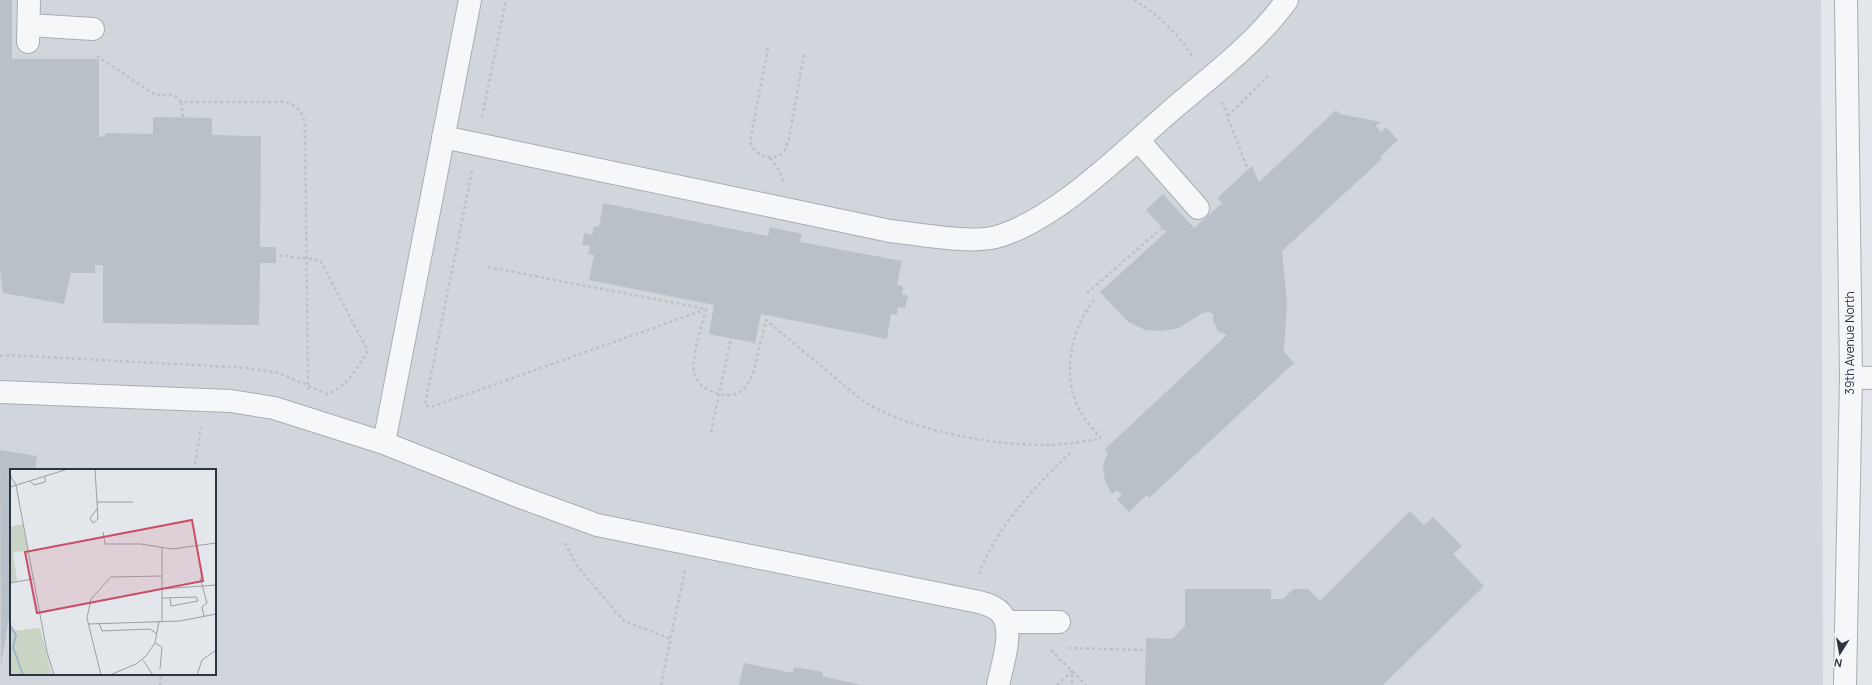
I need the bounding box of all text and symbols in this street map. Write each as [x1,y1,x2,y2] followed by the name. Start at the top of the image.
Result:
[1841,291,1858,395] street label: 39th Avenue North
[10,469,216,675] inset map
[1820,633,1860,673] north arrow
[1833,655,1843,671] text: N

